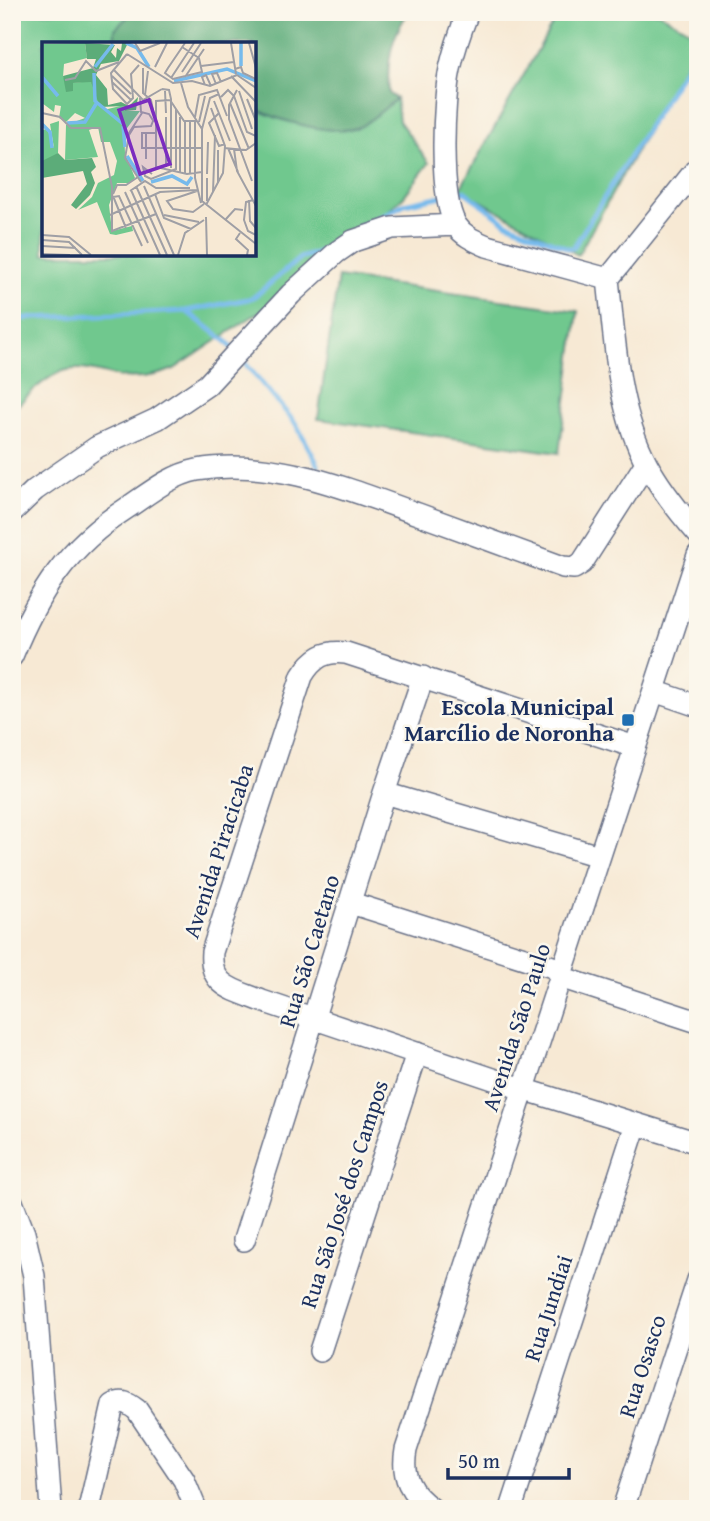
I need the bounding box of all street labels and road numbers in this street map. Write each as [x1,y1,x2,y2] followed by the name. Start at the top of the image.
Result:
[174,759,261,942] street label: Avenida Piracicaba
[270,870,347,1031] street label: Rua São Caetano
[473,939,558,1115] street label: Avenida São Paulo
[291,1076,396,1312] street label: Rua São José dos Campos
[515,1250,580,1365] street label: Rua Jundiai
[609,1310,674,1422] street label: Rua Osasco

